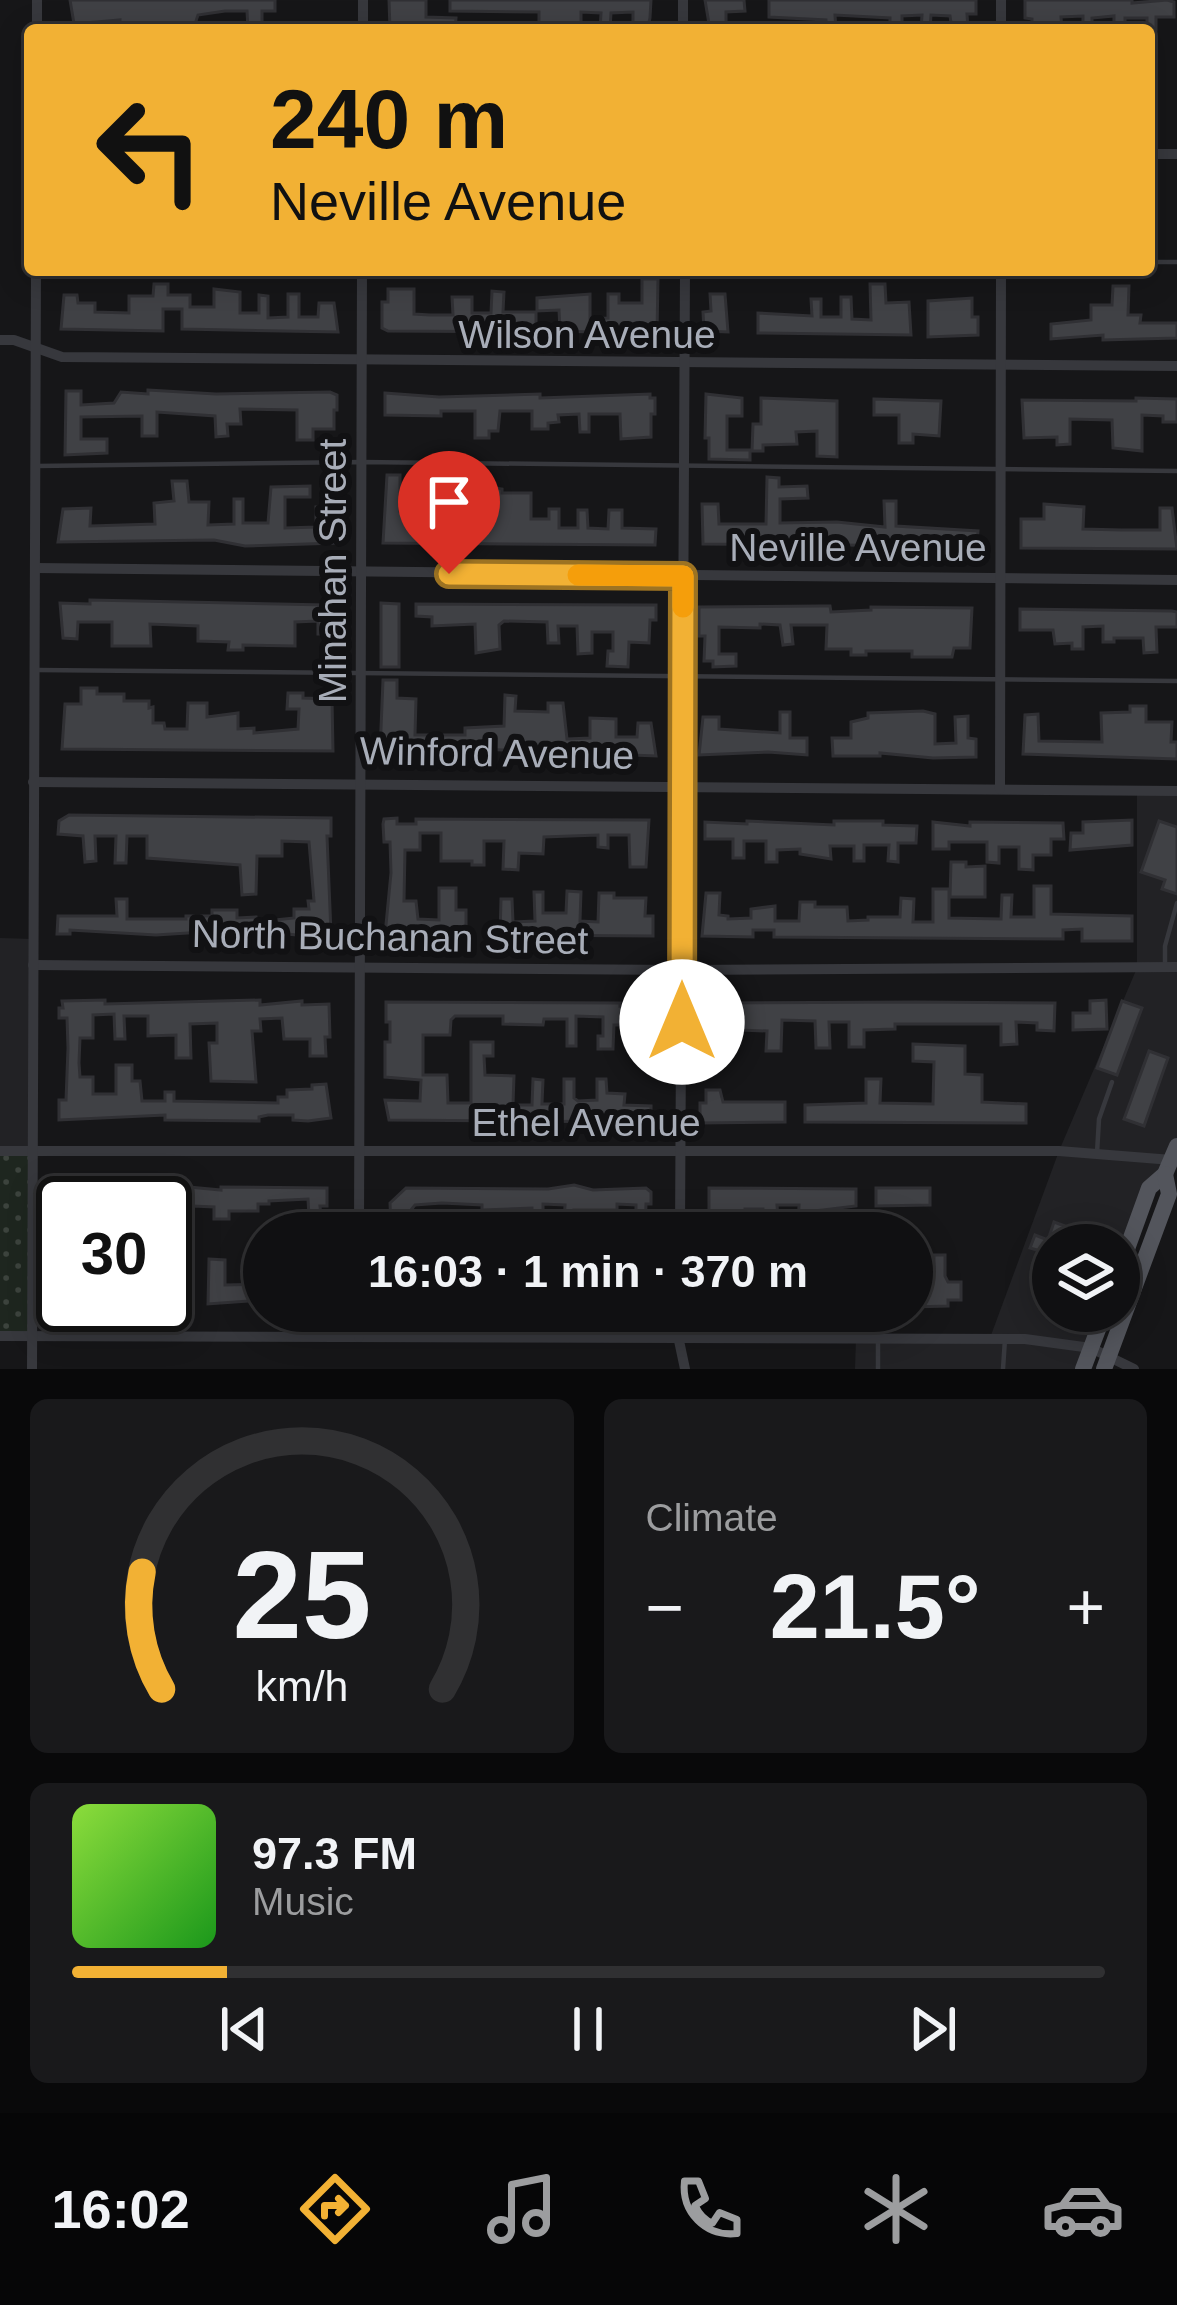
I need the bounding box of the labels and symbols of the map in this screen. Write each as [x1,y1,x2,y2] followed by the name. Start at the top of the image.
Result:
[458,313,716,356] street label: Wilson Avenue
[311,439,354,703] street label: Minahan Street
[398,451,500,574] pin
[729,526,987,569] street label: Neville Avenue
[359,729,635,777] street label: Winford Avenue
[191,912,589,962] street label: North Buchanan Street
[619,959,745,1085] position arrow
[471,1101,701,1144] street label: Ethel Avenue
[36,1176,192,1332] speed limit sign: 30

